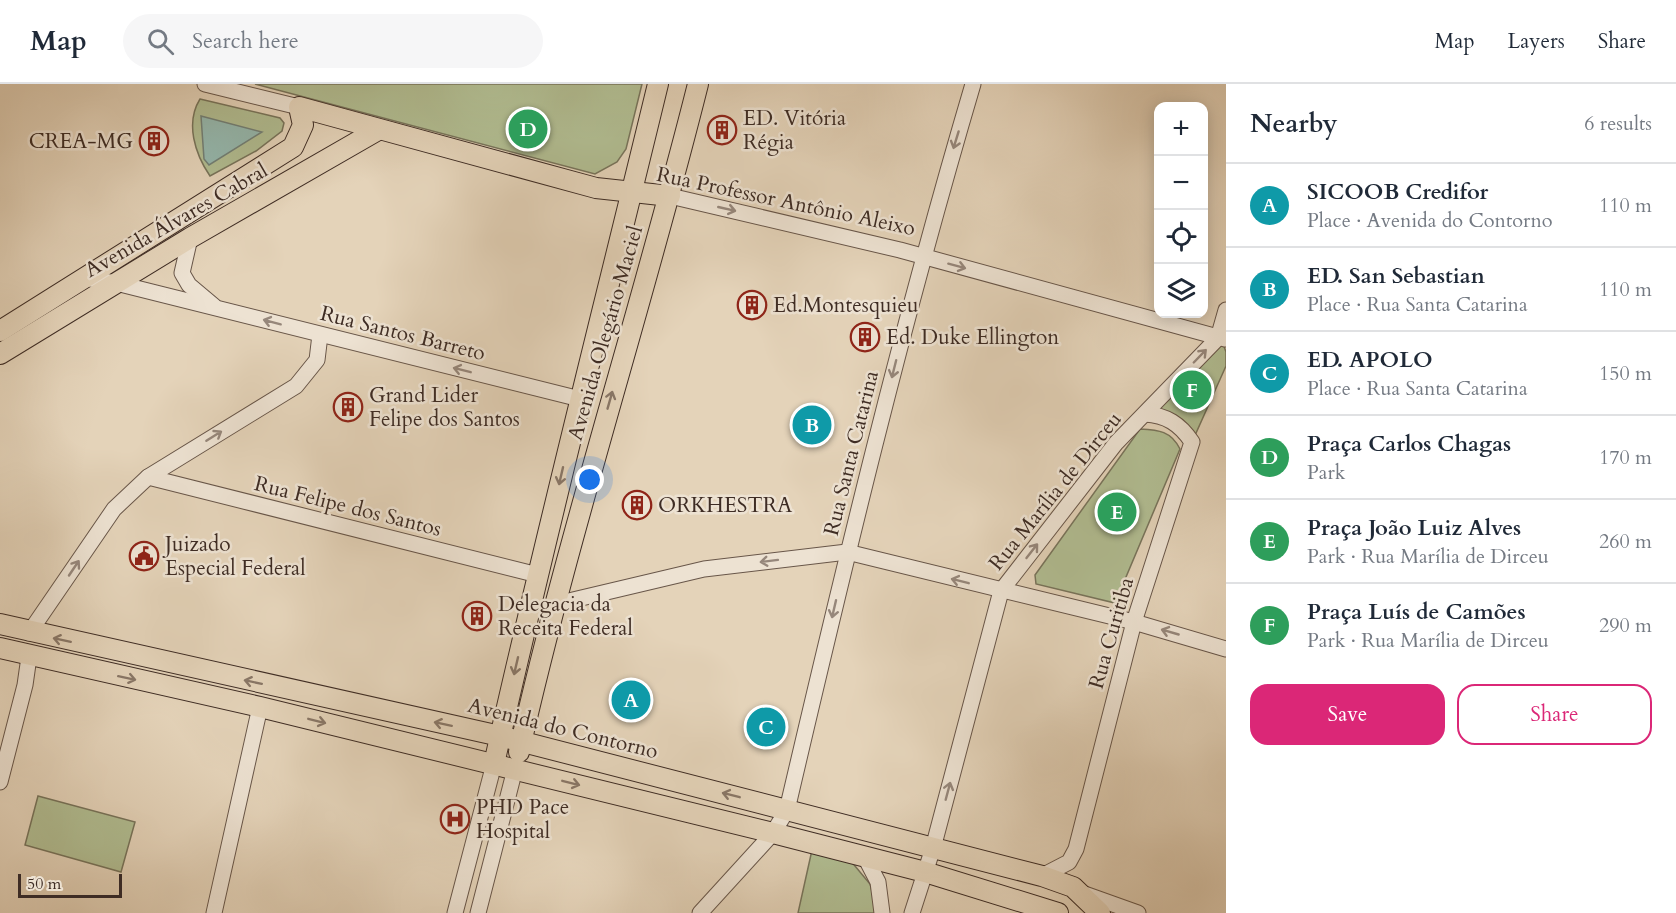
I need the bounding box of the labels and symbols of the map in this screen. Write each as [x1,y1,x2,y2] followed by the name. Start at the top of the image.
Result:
[743,104,846,157] place label: ED. Vitória Régia
[508,106,548,152] pin: D
[706,114,738,146] building icon: ED. Vitória Régia
[138,125,170,157] building icon: CREA-MG
[29,127,133,156] place label: CREA-MG
[950,130,961,149] one-way arrow
[79,156,273,285] street label: Avenida Álvares Cabral
[654,160,918,243] street label: Rua Professor Antônio Aleixo
[717,204,736,216] one-way arrow
[561,222,650,444] street label: Avenida Olegário Maciel
[947,261,966,272] one-way arrow
[736,289,768,321] building icon: Ed.Montesquieu
[773,291,918,320] place label: Ed.Montesquieu
[317,299,488,368] street label: Rua Santos Barreto
[263,316,282,328] one-way arrow
[849,321,881,353] building icon: Ed. Duke Ellington
[886,323,1059,352] place label: Ed. Duke Ellington
[1193,349,1208,364] one-way arrow
[888,359,899,378] one-way arrow
[452,363,471,375] one-way arrow
[817,368,886,539] street label: Rua Santa Catarina
[1172,368,1212,412] pin: F
[369,381,520,434] place label: Grand Lider Felipe dos Santos
[332,391,364,423] building icon: Grand Lider Felipe dos Santos
[605,391,616,410] one-way arrow
[792,402,832,448] pin: B
[982,406,1129,577] street label: Rua Marília de Dirceu
[205,430,222,442] one-way arrow
[575,465,604,494] your location
[555,466,567,485] one-way arrow
[251,469,444,544] street label: Rua Felipe dos Santos
[621,489,653,521] building icon: ORKHESTRA
[1098,490,1136,534] pin: E
[658,491,792,520] place label: ORKHESTRA
[162,530,306,583] place label: Juizado Especial Federal
[128,540,160,572] public building icon: Juizado Especial Federal
[1025,543,1038,559] one-way arrow
[760,556,780,567] one-way arrow
[68,560,80,576] one-way arrow
[951,574,970,586] one-way arrow
[1082,574,1141,692] street label: Rua Curitiba
[498,590,633,643] place label: Delegacia da Receita Federal
[828,599,840,618] one-way arrow
[461,600,493,632] building icon: Delegacia da Receita Federal
[1161,626,1180,638] one-way arrow
[53,634,72,645] one-way arrow
[510,656,522,675] one-way arrow
[117,673,136,684] one-way arrow
[243,676,263,687] one-way arrow
[612,678,650,722] pin: A
[465,692,661,764] street label: Avenida do Contorno
[746,704,786,750] pin: C
[307,716,326,728] one-way arrow
[434,717,453,729] one-way arrow
[562,778,581,790] one-way arrow
[942,782,954,801] one-way arrow
[722,789,741,801] one-way arrow
[476,793,569,846] place label: PHD Pace Hospital
[439,803,471,835] hospital icon: PHD Pace Hospital
[18,871,122,898] scale bar

